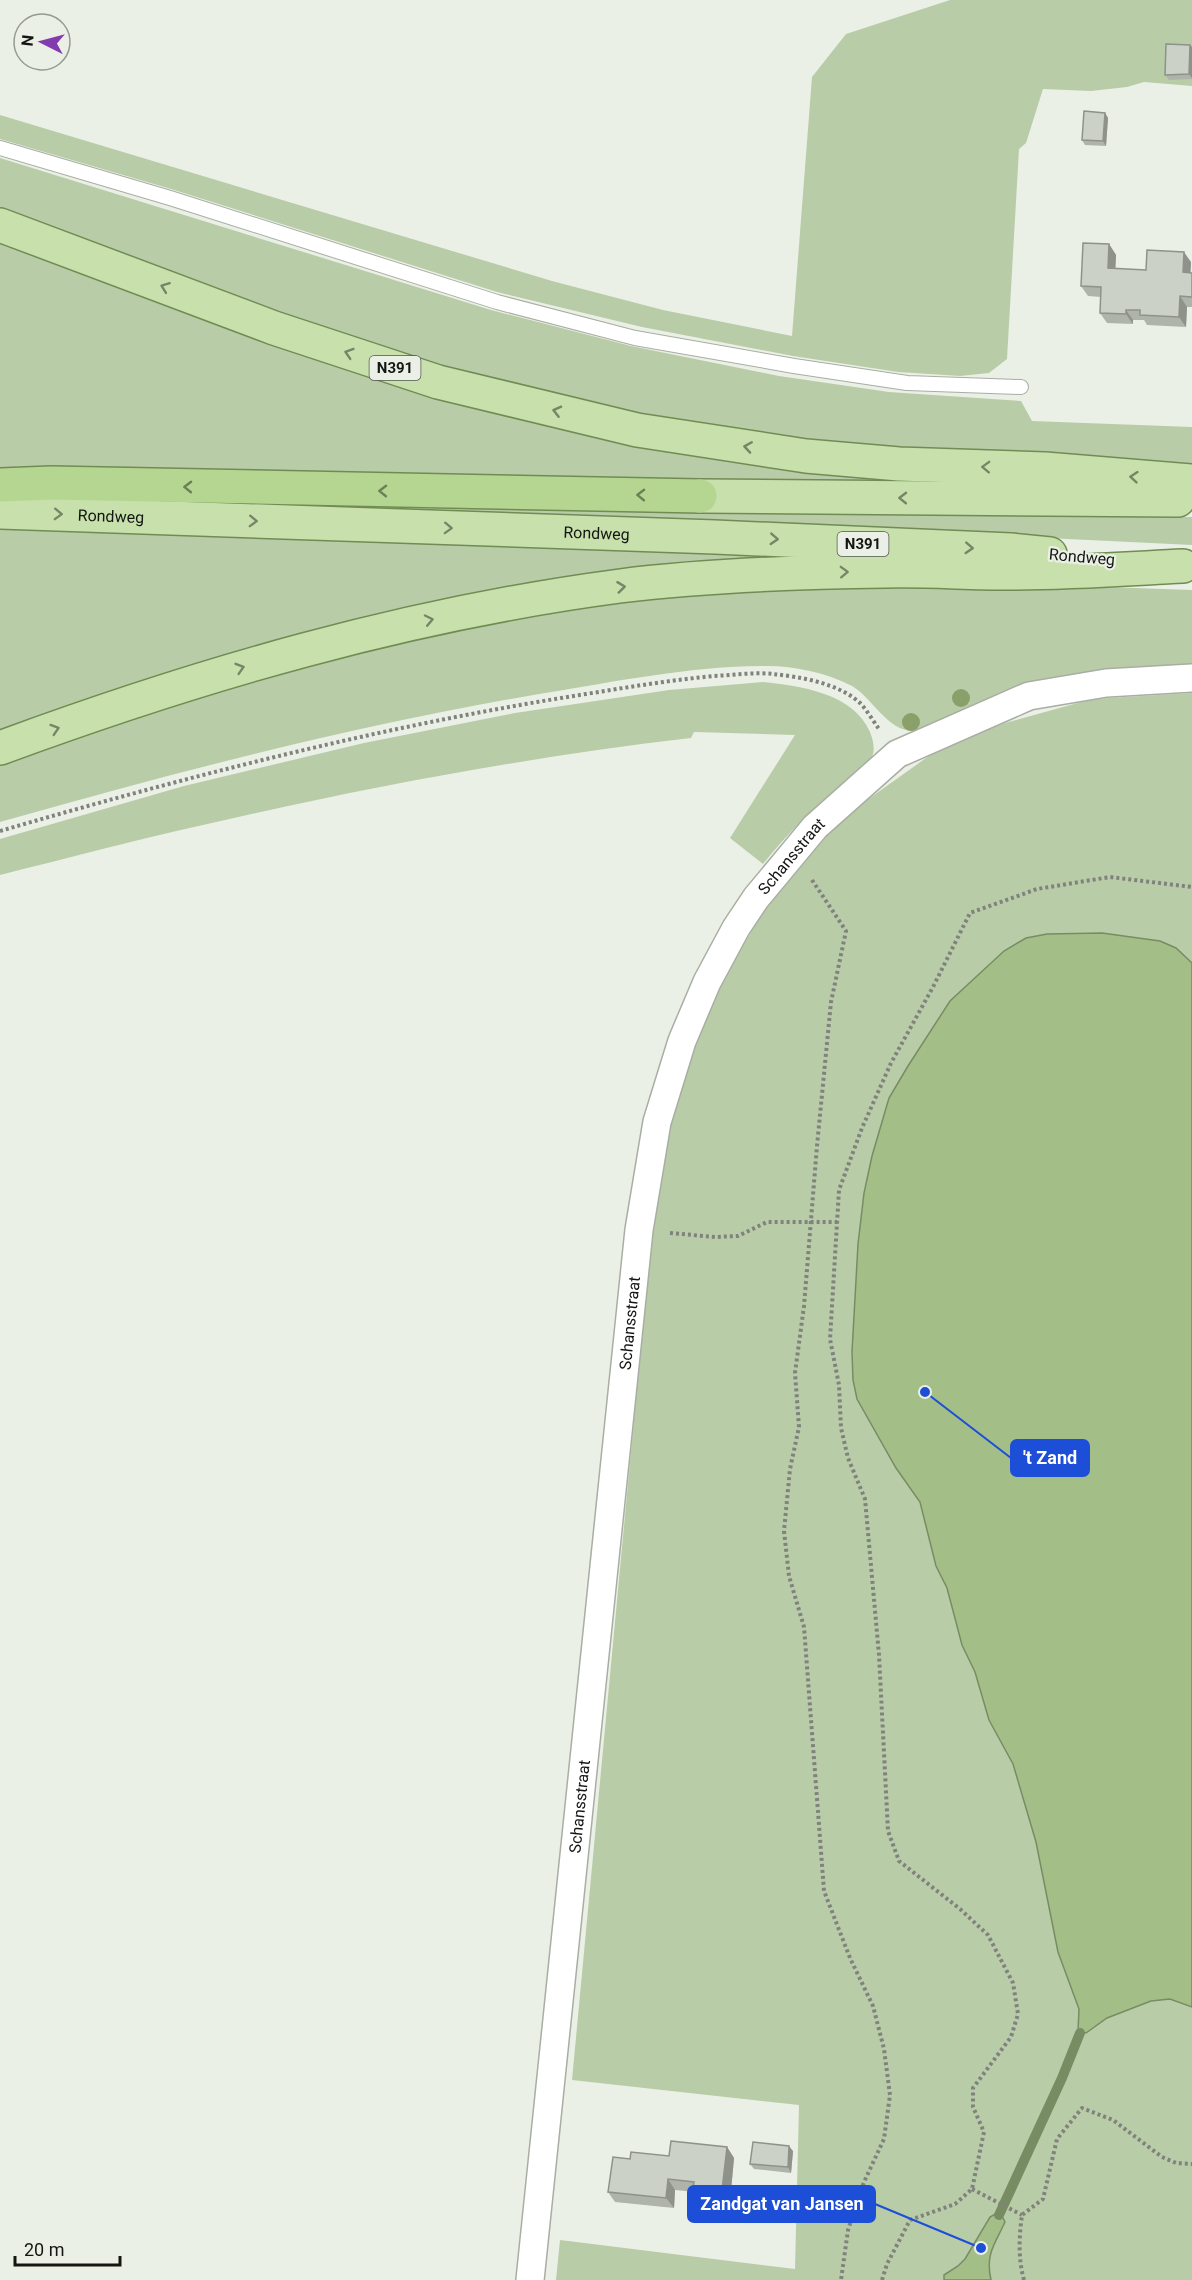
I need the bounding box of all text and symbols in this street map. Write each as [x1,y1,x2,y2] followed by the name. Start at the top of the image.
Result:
[12,12,72,72] north arrow
[18,34,38,47] text: N
[160,282,171,295] one-way arrow
[344,347,355,360] one-way arrow
[370,356,420,380] road number: N391
[552,405,562,418] one-way arrow
[744,441,754,454] one-way arrow
[982,461,991,474] one-way arrow
[1129,470,1138,483] one-way arrow
[184,480,193,493] one-way arrow
[379,484,388,497] one-way arrow
[637,489,646,501] one-way arrow
[898,492,907,504] one-way arrow
[77,505,144,527] street label: Rondweg
[54,508,63,520] one-way arrow
[249,514,258,527] one-way arrow
[444,521,453,534] one-way arrow
[563,522,630,544] street label: Rondweg
[838,532,888,556] road number: N391
[769,533,778,546] one-way arrow
[964,542,973,555] one-way arrow
[1048,545,1116,569] street label: Rondweg
[840,566,849,579] one-way arrow
[617,581,626,593] one-way arrow
[424,614,434,627] one-way arrow
[234,663,245,675] one-way arrow
[49,723,60,736] one-way arrow
[754,814,828,898] street label: Schansstraat
[615,1276,644,1371] street label: Schansstraat
[1011,1440,1089,1476] callout: 't Zand
[1023,1447,1077,1468] text: 't Zand
[565,1759,593,1854] street label: Schansstraat
[688,2186,875,2222] callout: Zandgat van Jansen
[700,2193,864,2214] text: Zandgat van Jansen
[15,2229,120,2267] scale bar
[24,2239,64,2260] text: 20 m

